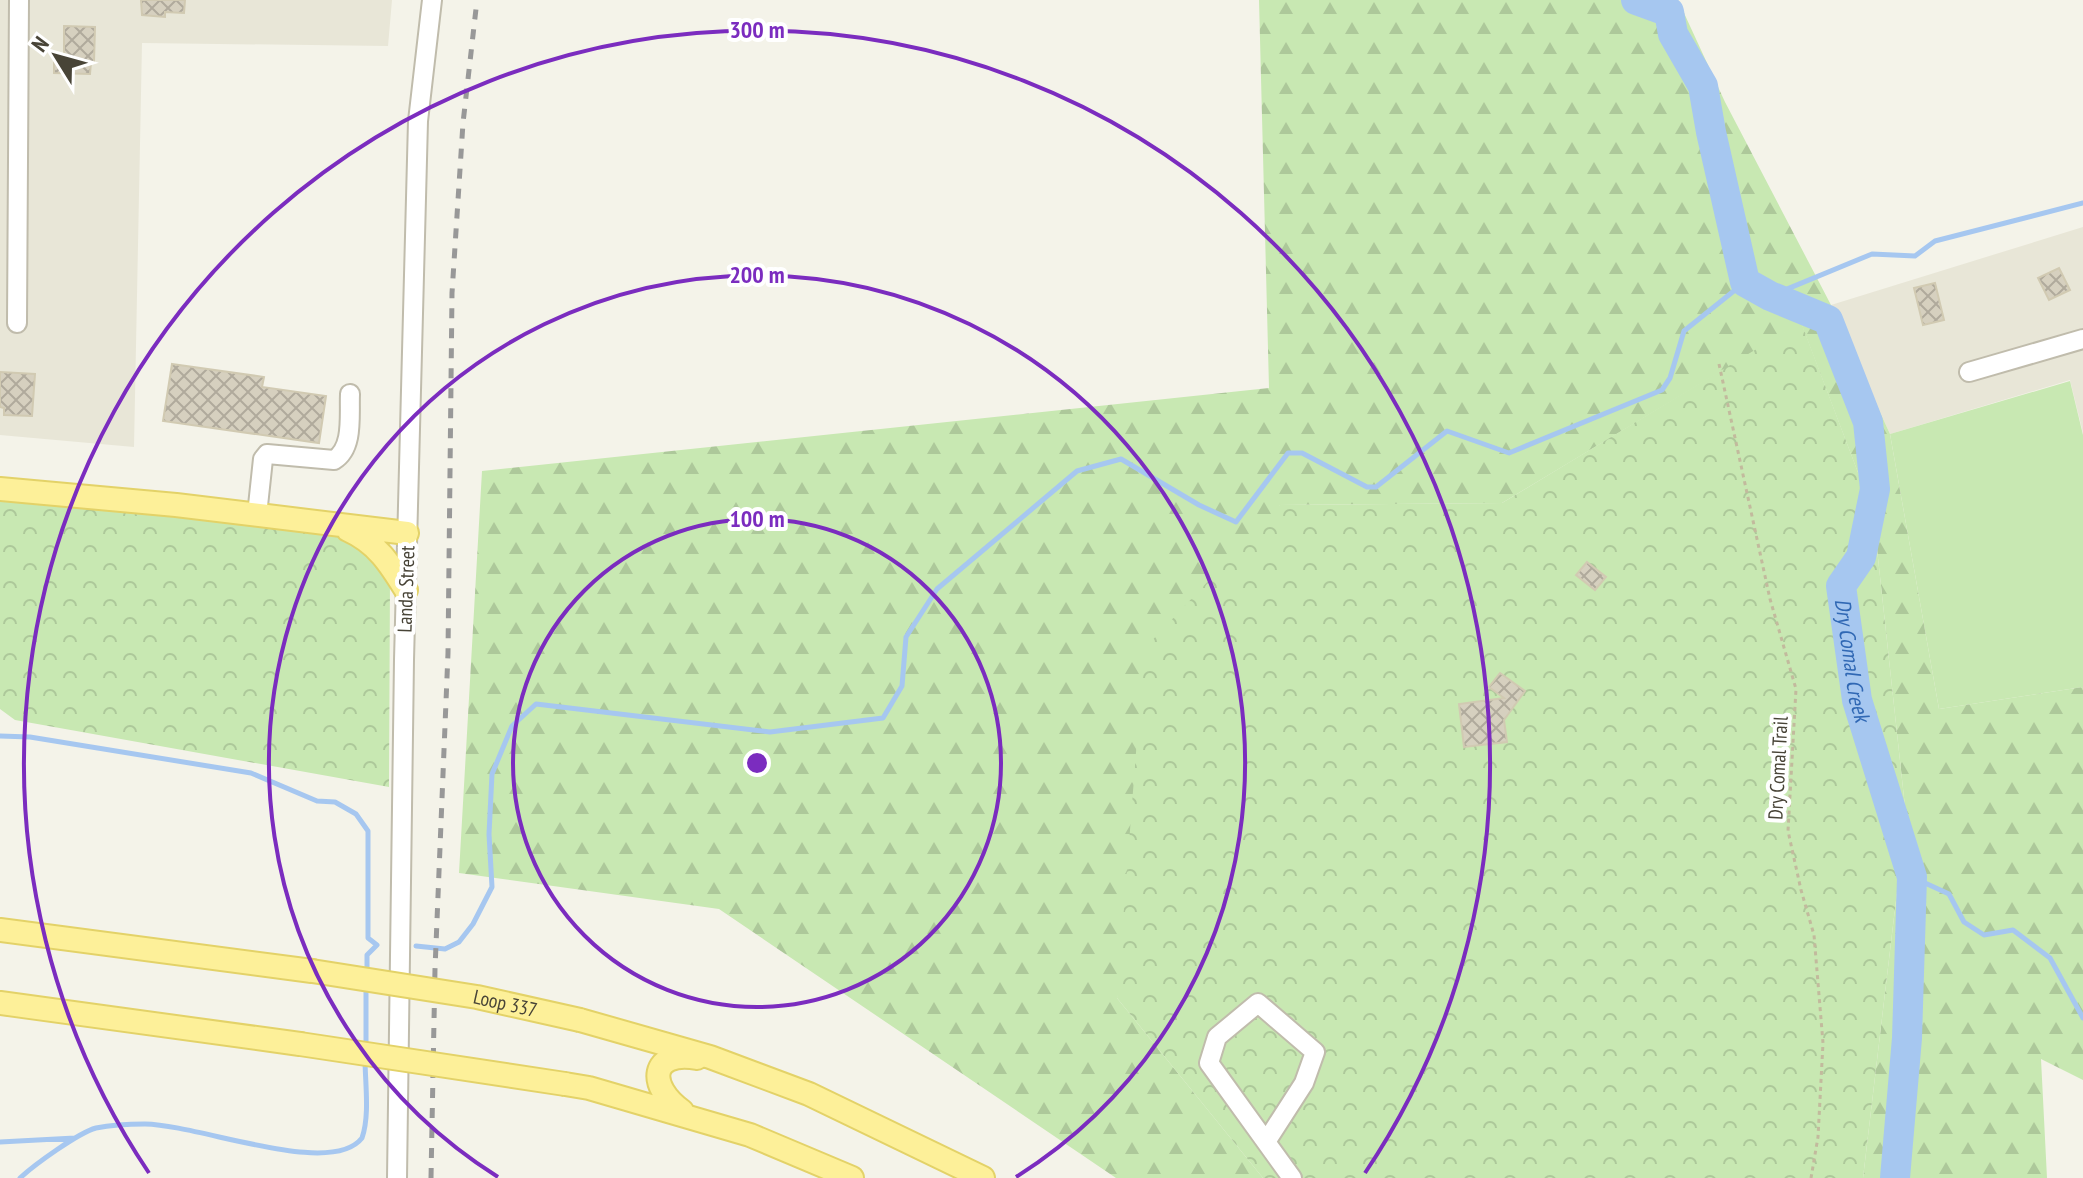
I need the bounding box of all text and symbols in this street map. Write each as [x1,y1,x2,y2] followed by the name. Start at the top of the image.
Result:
[729,14,785,45] text: 300 m
[16,16,96,96] north arrow
[25,31,55,57] text: N
[729,259,785,290] text: 200 m
[729,503,785,534] text: 100 m
[391,545,421,633] street label: Landa Street
[1829,597,1878,727] water label: Dry Comal Creek
[1762,715,1794,820] street label: Dry Comal Trail
[743,749,771,777] centre of rings
[471,984,540,1023] street label: Loop 337

